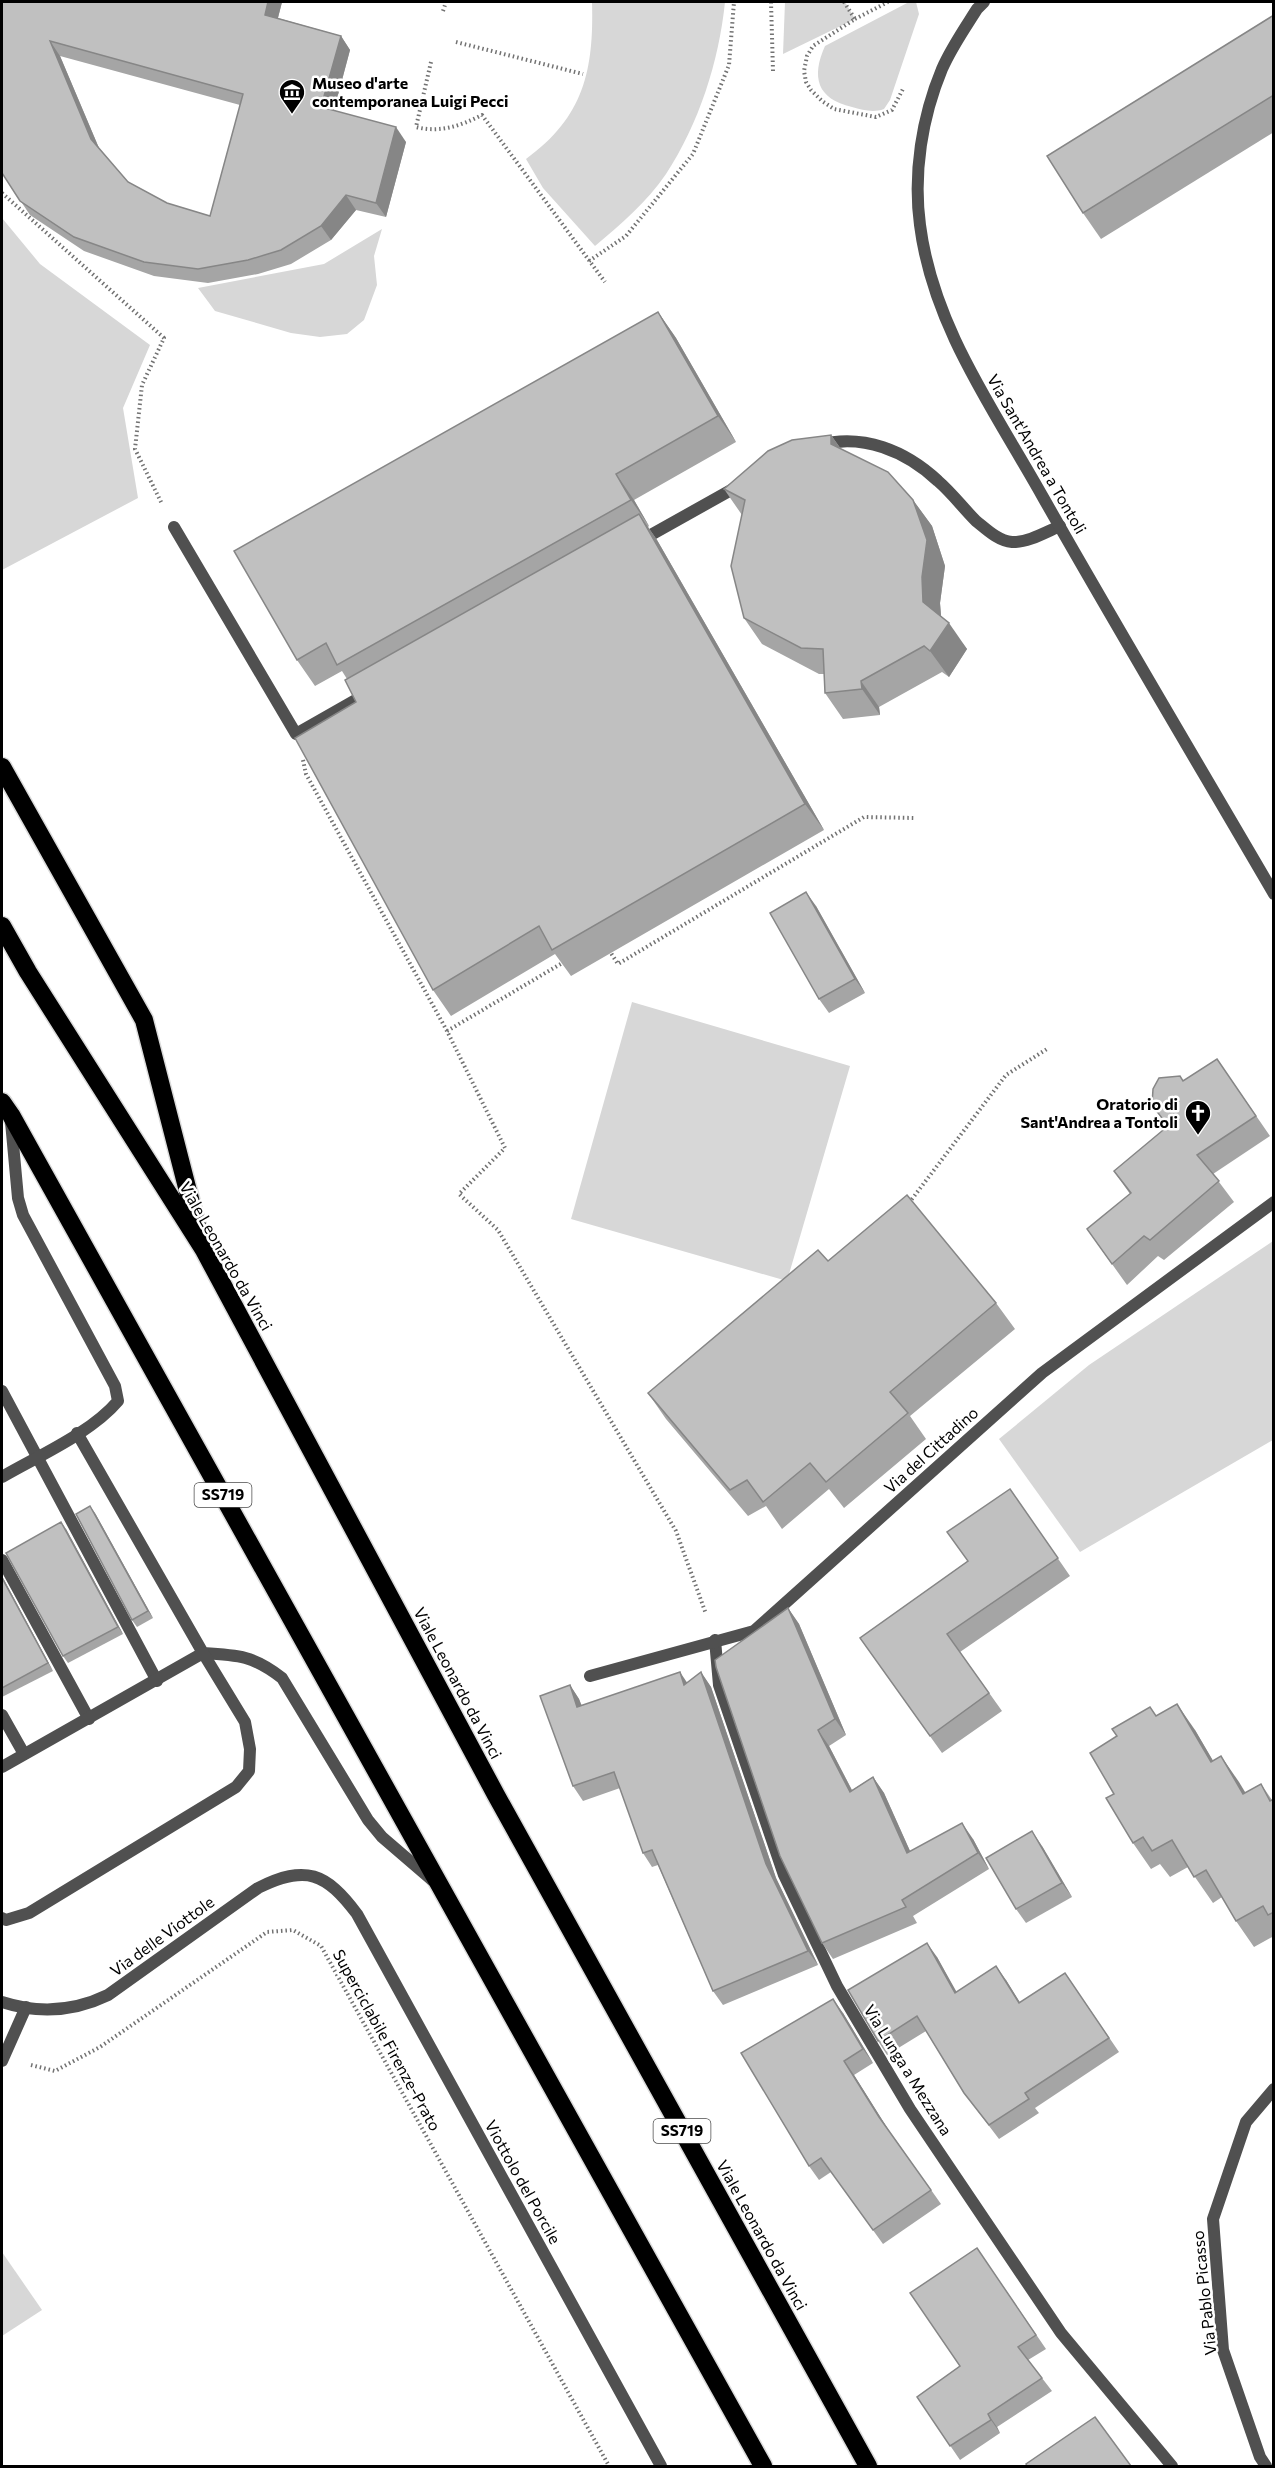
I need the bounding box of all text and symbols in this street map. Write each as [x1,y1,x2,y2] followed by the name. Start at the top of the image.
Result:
[312,73,508,110] place label: Museo d'arte contemporanea Luigi Pecci
[277,77,307,115] museum icon: Museo d'arte contemporanea Luigi Pecci
[984,371,1091,537] street label: Via Sant'Andrea a Tontoli
[1020,1094,1178,1131] place label: Oratorio di Sant'Andrea a Tontoli
[1183,1098,1213,1136] church icon: Oratorio di Sant'Andrea a Tontoli
[176,1178,277,1334] street label: Viale Leonardo da Vinci
[880,1402,982,1497] street label: Via del Cittadino
[194,1483,252,1507] road number: SS719
[410,1604,506,1762] street label: Viale Leonardo da Vinci
[106,1892,217,1980] street label: Via delle Viottole
[330,1946,445,2134] street label: Superciclabile Firenze-Prato
[860,2001,956,2139] street label: Via Lunga a Mezzana
[482,2117,565,2247] street label: Viottolo del Porcile
[654,2119,710,2143] road number: SS719
[713,2156,812,2313] street label: Viale Leonardo da Vinci
[1187,2230,1220,2357] street label: Via Pablo Picasso

